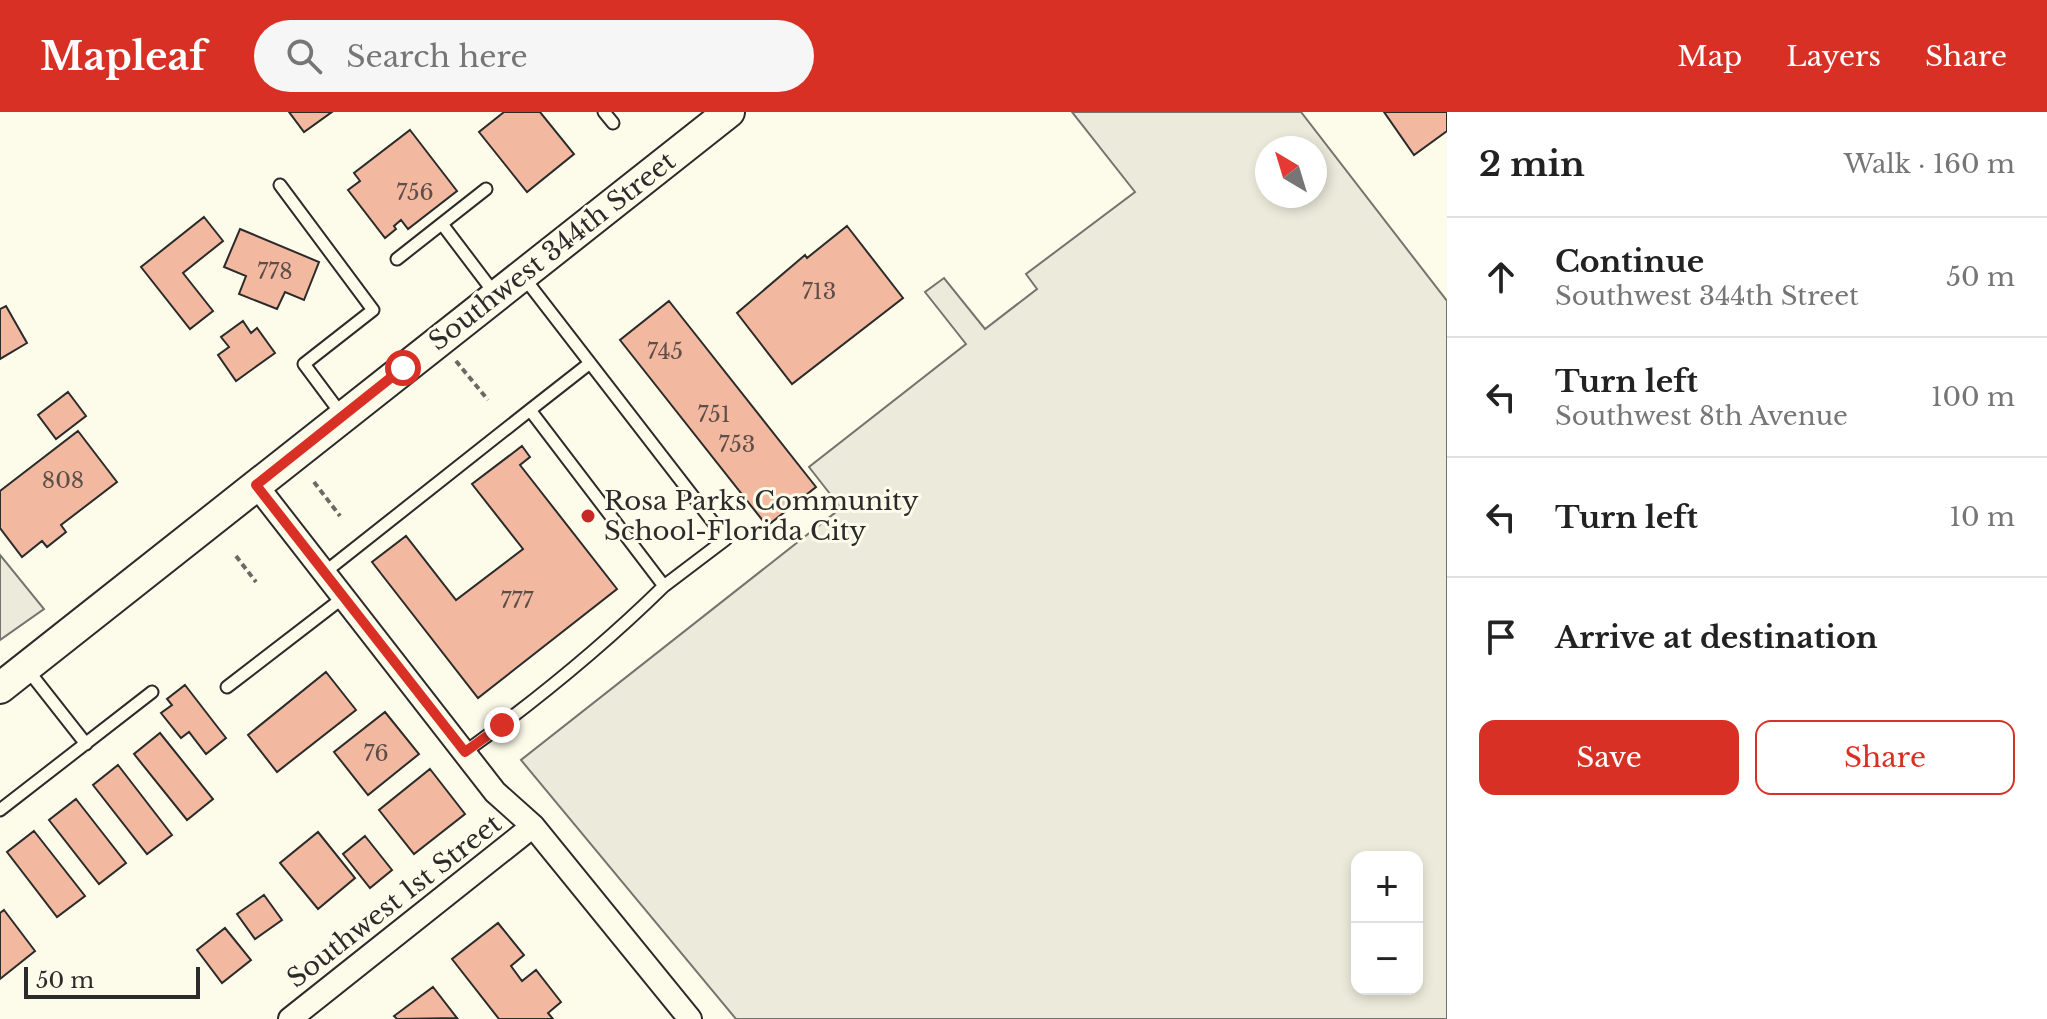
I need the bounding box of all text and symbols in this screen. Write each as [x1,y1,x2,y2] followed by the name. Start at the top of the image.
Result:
[254,20,814,92] search box
[40,33,206,80] text: Mapleaf
[282,34,326,78] icon: search
[346,38,528,75] text: Search here
[1677,39,1742,74] text: Map
[1786,39,1881,74] text: Layers
[1925,39,2007,74] text: Share
[1255,136,1327,208] north arrow
[1479,143,1585,185] text: 2 min
[422,145,682,357] street label: Southwest 344th Street
[1844,148,2015,180] text: Walk · 160 m
[396,179,434,206] house number: 756
[1555,243,1704,280] text: Continue
[1479,255,1523,299] icon: ahead
[257,258,293,285] house number: 778
[1946,261,2015,293] text: 50 m
[802,278,836,305] house number: 713
[1555,280,1859,312] text: Southwest 344th Street
[647,338,683,365] house number: 745
[385,350,421,386] route start
[1555,363,1698,400] text: Turn left
[1479,375,1523,419] icon: left
[1931,381,2015,413] text: 100 m
[1555,400,1848,432] text: Southwest 8th Avenue
[697,401,731,428] house number: 751
[719,431,755,458] house number: 753
[42,467,84,494] house number: 808
[604,485,919,547] place label: Rosa Parks Community School-Florida City
[1479,495,1523,539] icon: left
[1555,499,1698,536] text: Turn left
[1949,501,2015,533] text: 10 m
[579,507,597,525] marker: Rosa Parks Community School-Florida City
[500,587,535,614] house number: 777
[1479,615,1523,659] icon: arrive
[1555,619,1878,656] text: Arrive at destination
[484,707,520,743] route end
[1479,720,1739,795] button: Save
[1755,720,2015,795] button: Share
[363,740,389,767] house number: 76
[281,807,508,995] street label: Southwest 1st Street
[1351,851,1423,995] map controls
[1351,851,1423,923] button: +
[1351,923,1423,995] button: −
[24,963,200,999] scale bar
[36,967,94,994] text: 50 m

